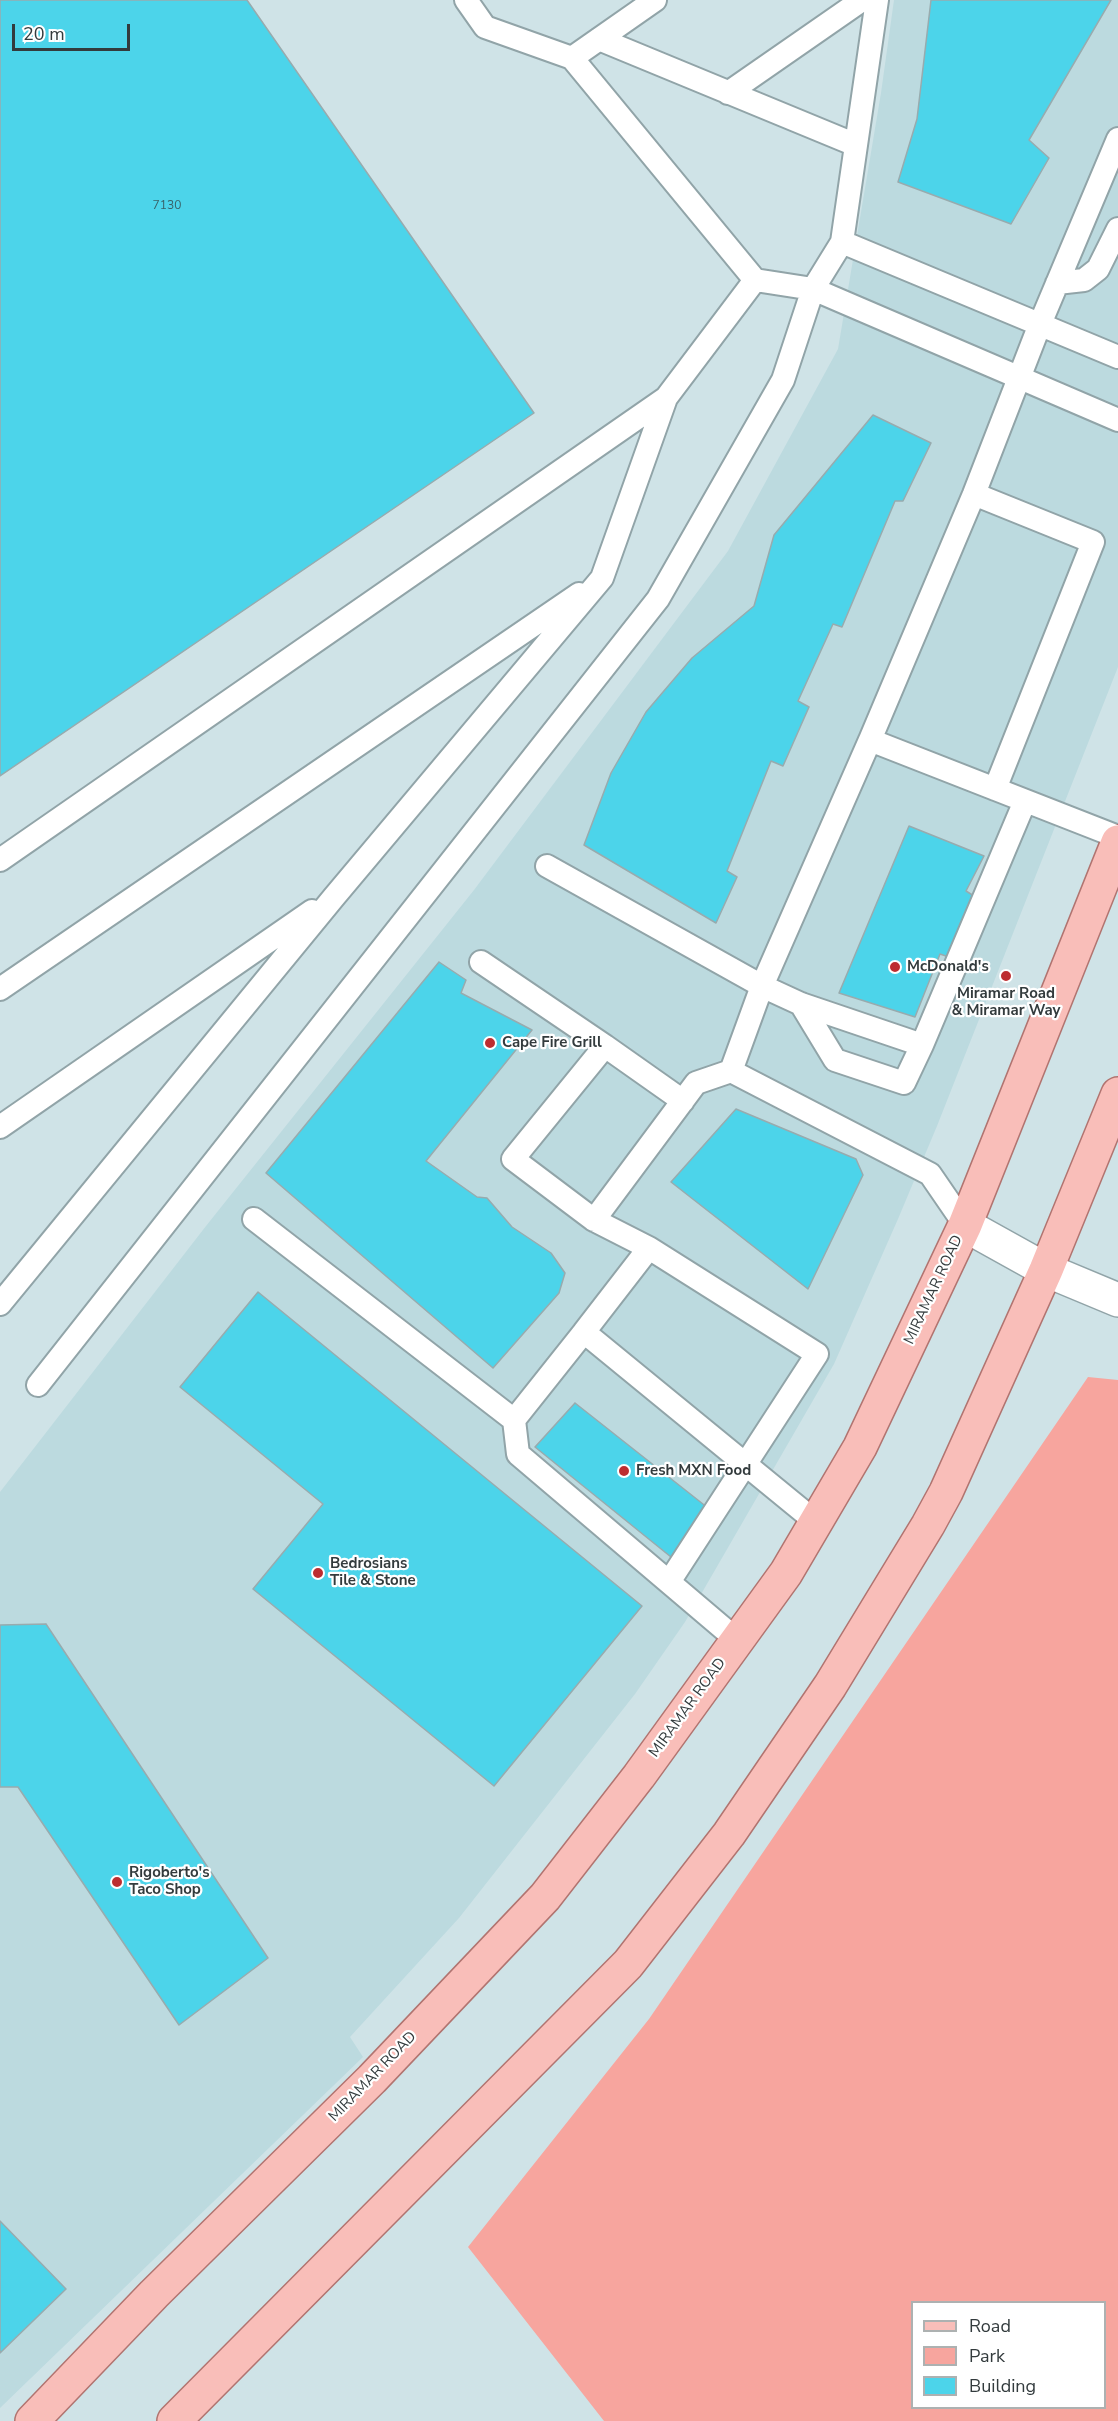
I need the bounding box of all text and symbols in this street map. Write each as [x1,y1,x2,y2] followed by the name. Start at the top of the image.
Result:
[15,12,134,50] scale bar
[23,22,65,46] text: 20 m
[153,199,181,213] house number: 7130
[907,958,989,976] place label: McDonald's
[888,960,902,974] marker: McDonald's
[999,969,1013,983] marker: Miramar Road & Miramar Way
[952,985,1060,1020] place label: Miramar Road & Miramar Way
[502,1034,602,1052] place label: Cape Fire Grill
[483,1036,497,1050] marker: Cape Fire Grill
[901,1233,967,1347] street label: MIRAMAR ROAD
[636,1462,751,1480] place label: Fresh MXN Food
[617,1464,631,1478] marker: Fresh MXN Food
[330,1555,416,1590] place label: Bedrosians Tile & Stone
[311,1566,325,1580] marker: Bedrosians Tile & Stone
[646,1655,730,1761] street label: MIRAMAR ROAD
[129,1864,210,1899] place label: Rigoberto's Taco Shop
[110,1875,124,1889] marker: Rigoberto's Taco Shop
[325,2028,421,2126] street label: MIRAMAR ROAD
[911,2301,1106,2409] legend
[969,2314,1011,2338] text: Road
[969,2344,1005,2368] text: Park
[969,2374,1036,2398] text: Building

